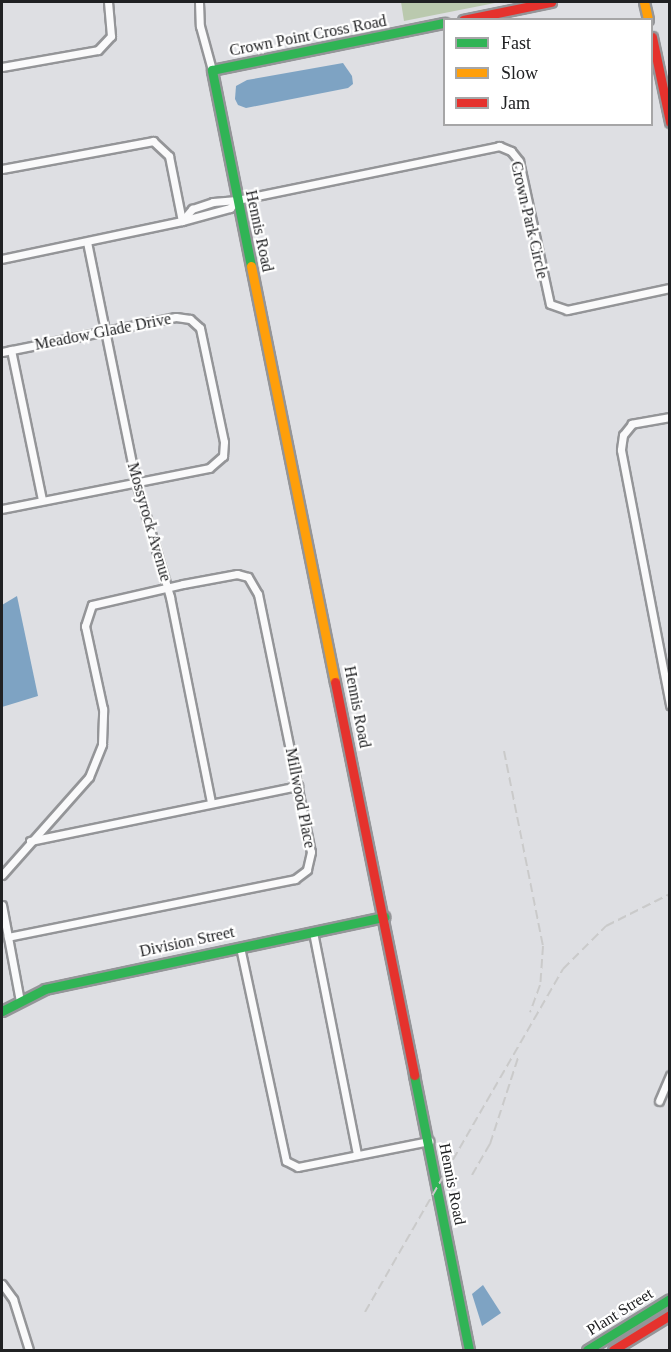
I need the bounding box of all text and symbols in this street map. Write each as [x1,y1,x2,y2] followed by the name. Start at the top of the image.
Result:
[228,11,388,61] street label: Crown Point Cross Road
[443,18,653,126] legend
[501,33,531,53] text: Fast
[501,63,538,83] text: Slow
[501,93,530,113] text: Jam
[506,159,552,281] street label: Crown Park Circle
[241,188,277,274] street label: Hennis Road
[33,309,173,355] street label: Meadow Glade Drive
[123,460,175,584] street label: Mossyrock Avenue
[340,664,374,750] street label: Hennis Road
[281,746,319,850] street label: Millwood Place
[138,923,236,961] street label: Division Street
[435,1141,469,1227] street label: Hennis Road
[583,1284,657,1340] street label: Plant Street

